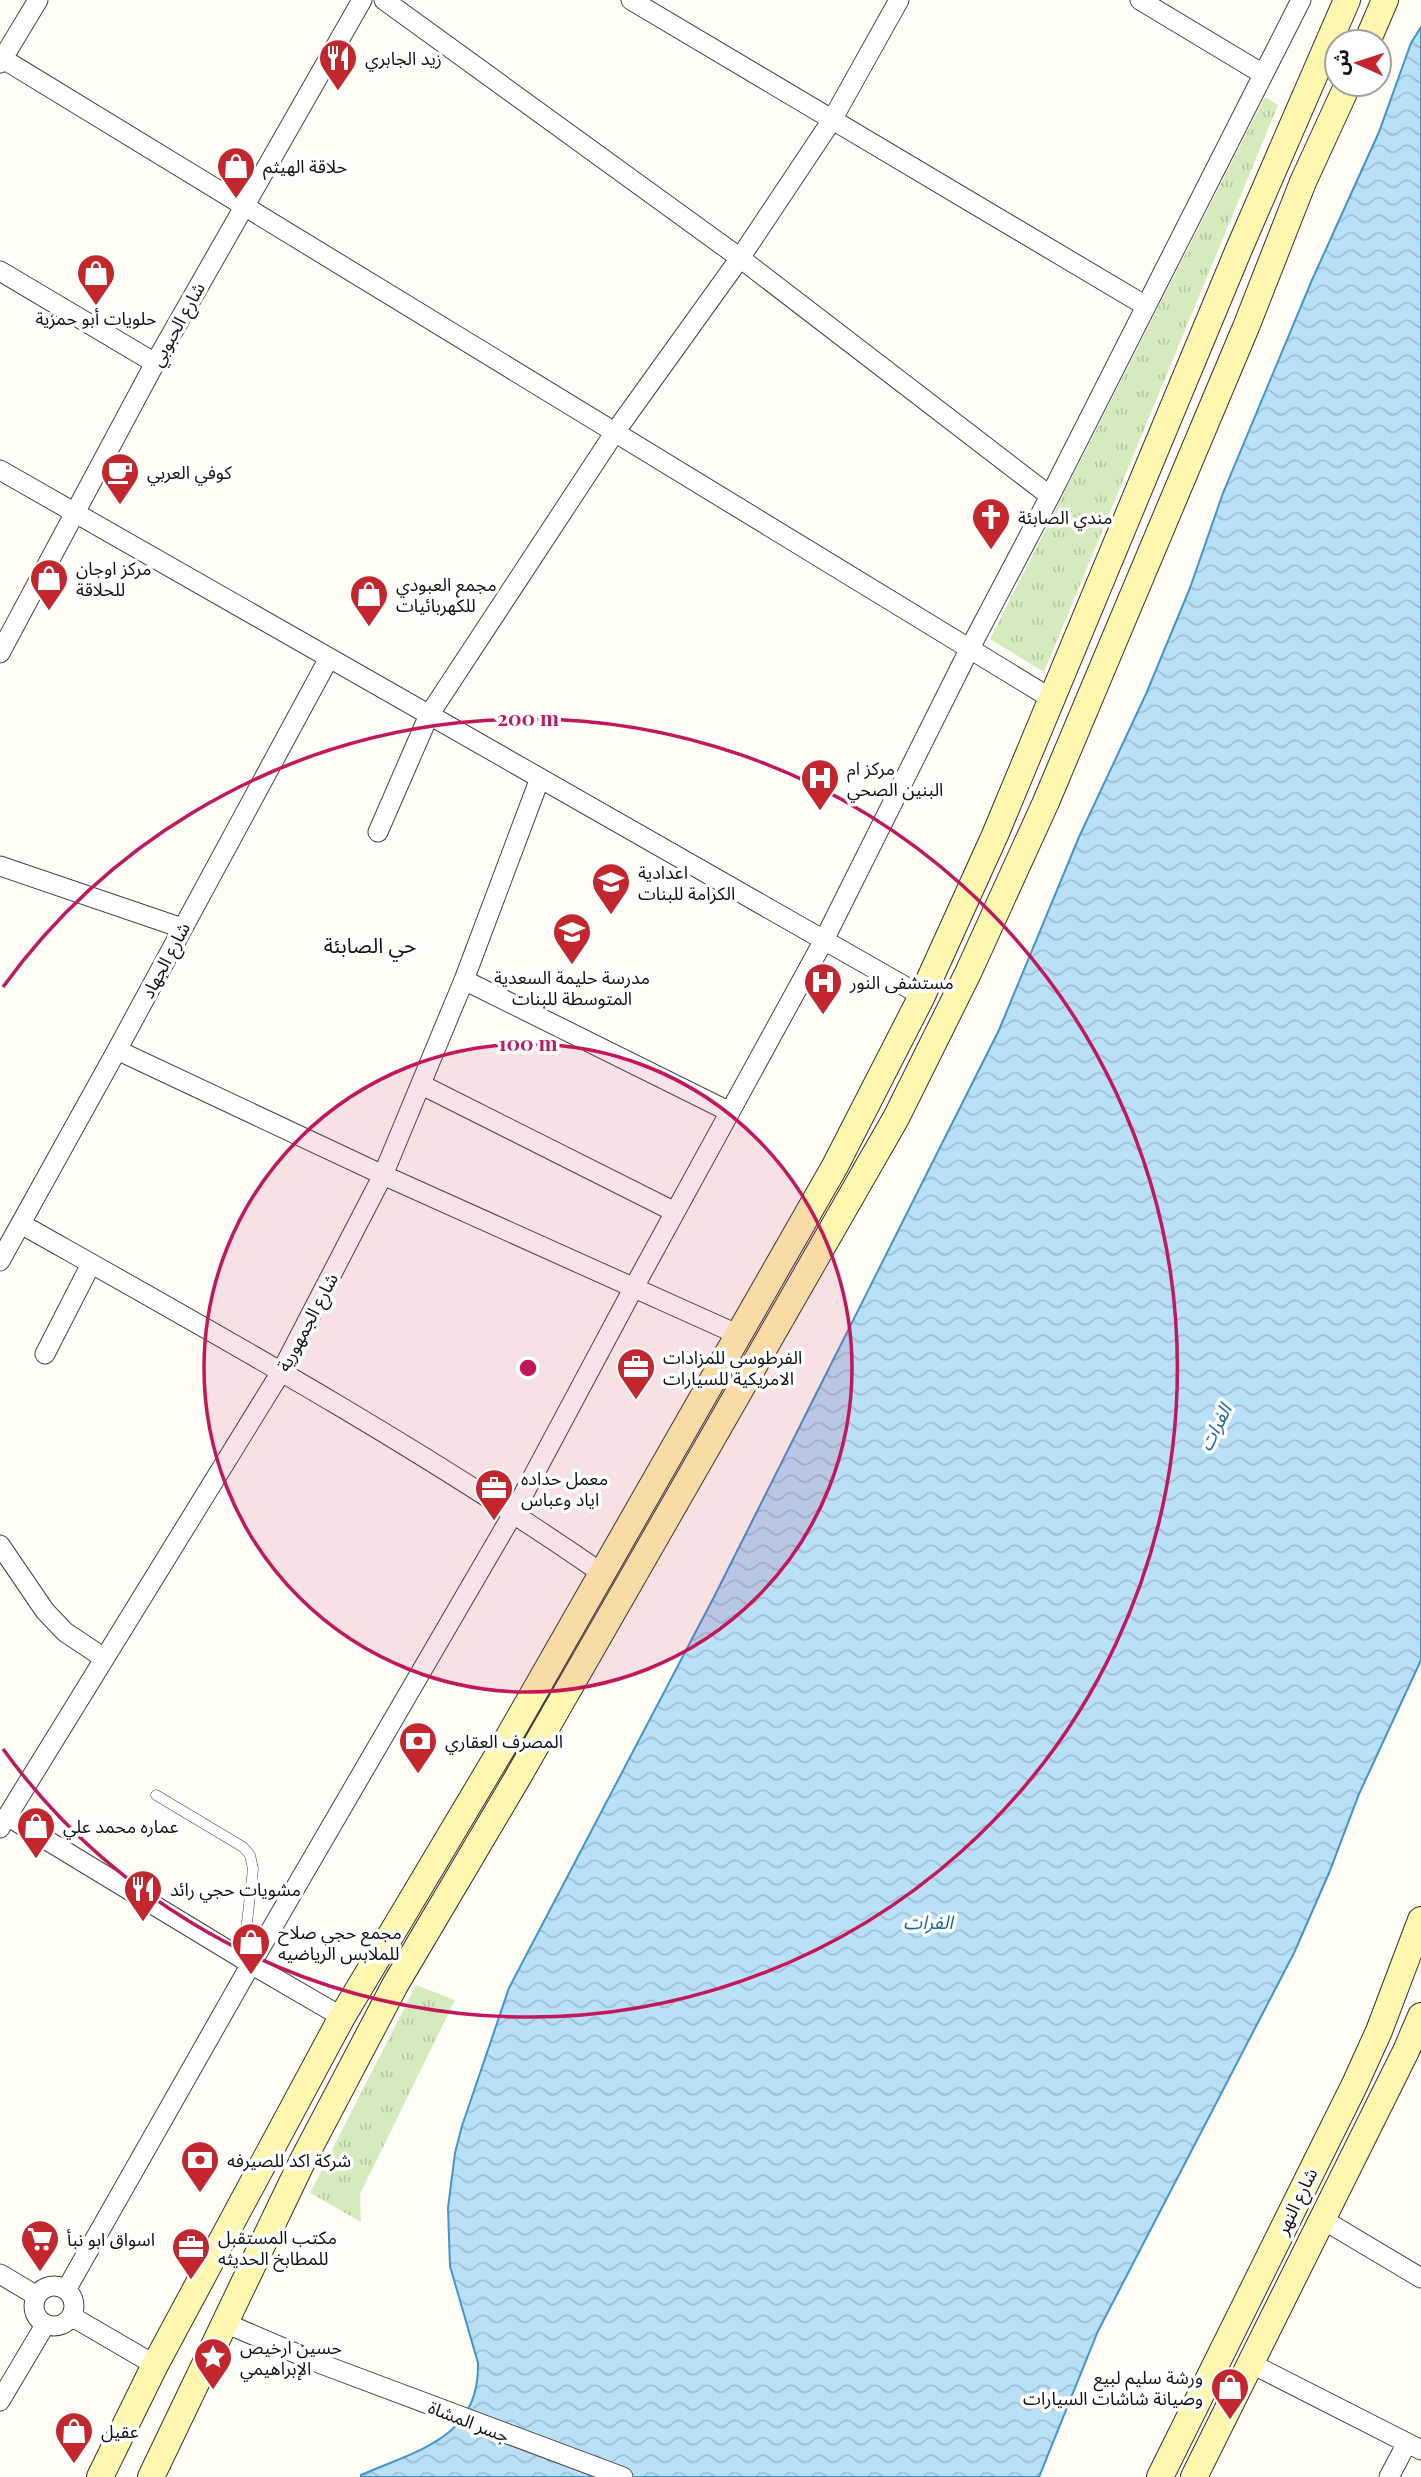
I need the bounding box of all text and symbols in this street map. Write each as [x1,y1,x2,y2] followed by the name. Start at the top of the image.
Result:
[1323,28,1393,98] north arrow
[317,37,359,92] restaurant icon: زيد الجابري
[365,46,442,72] place label: زيد الجابري
[1326,48,1354,76] text: ش
[215,145,257,200] shop icon: حلاقة الهيثم
[263,154,347,180] place label: حلاقة الهيثم
[75,252,117,307] shop icon: حلويات أبو حمزية
[144,278,213,372] street label: شارع الحبوبي
[35,306,157,330] place label: حلويات أبو حمزية
[99,451,141,506] cafe icon: كوفي العربي
[147,460,232,486] place label: كوفي العربي
[970,496,1012,551] church icon: مندي الصابئة
[1018,505,1112,531] place label: مندي الصابئة
[76,556,151,601] place label: مركز اوجان للحلاقة
[28,557,70,612] shop icon: مركز اوجان للحلاقة
[396,572,497,617] place label: مجمع العبودي للكهربائيات
[348,573,390,628] shop icon: مجمع العبودي للكهربائيات
[497,703,559,731] text: 200 m
[847,756,943,803] place label: مركز ام البنين الصحي
[799,757,841,812] hospital icon: مركز ام البنين الصحي
[638,860,735,905] place label: اعدادية الكرامة للبنات
[590,861,632,916] school or university icon: اعدادية الكرامة للبنات
[551,911,593,966] school or university icon: مدرسة حليمة السعدية المتوسطة للبنات
[135,918,198,1004] street label: شارع الجهاد
[324,930,416,962] district label: حي الصابئة
[802,961,844,1016] hospital icon: مستشفى النور
[494,965,650,1010] place label: مدرسة حليمة السعدية المتوسطة للبنات
[849,970,954,994] place label: مستشفى النور
[498,1028,558,1056] text: 100 m
[271,1269,346,1377] street label: شارع الجمهورية
[663,1345,802,1390] place label: الفرطوسي للمزادات الامريكية للسيارات
[615,1346,657,1401] office icon: الفرطوسي للمزادات الامريكية للسيارات
[516,1356,540,1380] centre of rings
[1191,1397,1238,1455] water label: الفرات
[521,1466,608,1511] place label: معمل حداده اياد وعباس
[473,1467,515,1522] office icon: معمل حداده اياد وعباس
[397,1720,439,1775] bank icon: المصرف العقاري
[445,1729,563,1755] place label: المصرف العقاري
[15,1805,57,1860] shop icon: عماره محمد علي
[63,1814,178,1840] place label: عماره محمد علي
[122,1868,164,1923] restaurant icon: مشويات حجي رائد
[170,1877,301,1903] place label: مشويات حجي رائد
[903,1908,955,1934] water label: الفرات
[278,1920,402,1965] place label: مجمع حجي صلاح للملابس الرياضيه
[230,1921,272,1976] shop icon: مجمع حجي صلاح للملابس الرياضيه
[179,2139,221,2194] bank icon: شركة اكد للصيرفه
[227,2148,351,2172] place label: شركة اكد للصيرفه
[1269,2164,1325,2240] street label: شارع النهر
[19,2218,61,2273] supermarket icon: اسواق ابو نبأ
[218,2225,337,2272] place label: مكتب المستقبل للمطابخ الحديثه
[170,2226,212,2281] office icon: مكتب المستقبل للمطابخ الحديثه
[67,2227,155,2251] place label: اسواق ابو نبأ
[240,2335,342,2382] place label: حسين ارخيص الإبراهيمي
[192,2336,234,2391] place icon: حسين ارخيص الإبراهيمي
[1023,2365,1203,2410] place label: ورشة سليم لبيع وصيانة شاشات السيارات
[1209,2366,1251,2421] shop icon: ورشة سليم لبيع وصيانة شاشات السيارات
[425,2395,513,2447] street label: جسر المشاة
[53,2410,95,2465] shop icon: عقيل
[101,2419,139,2443] place label: عقيل

